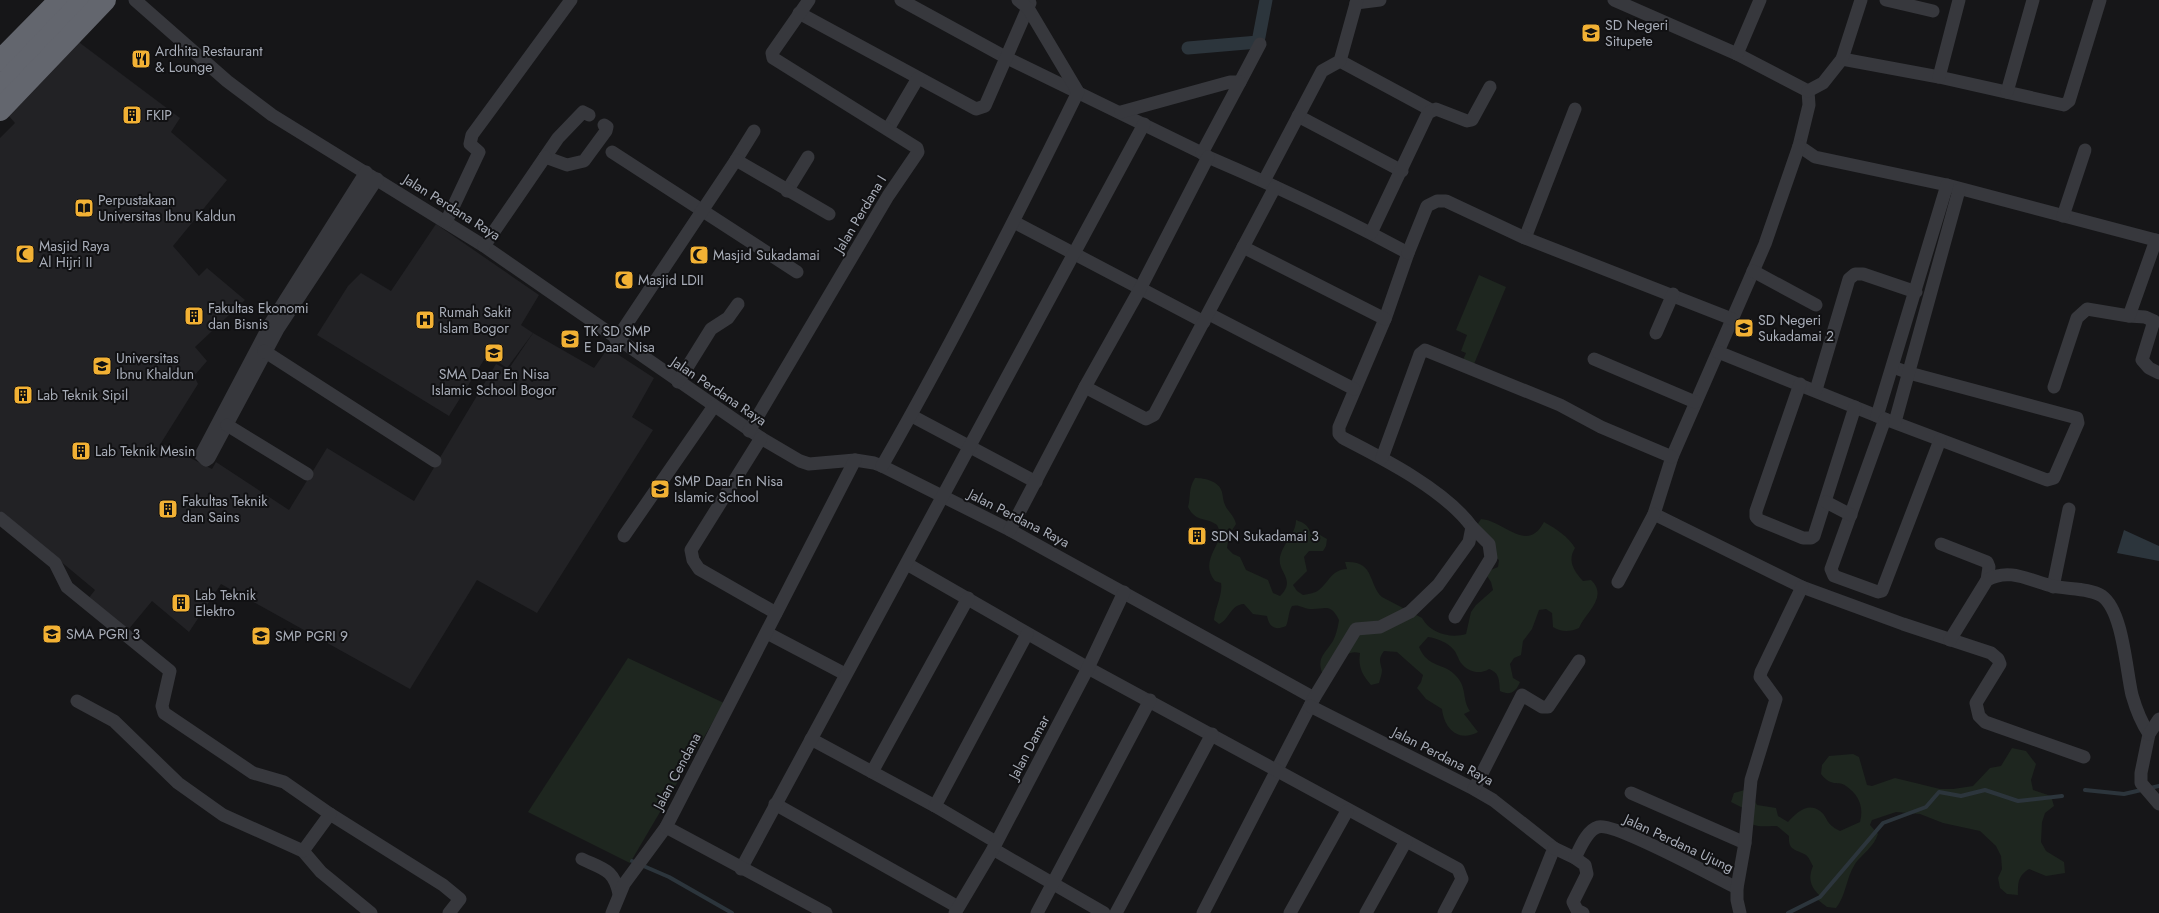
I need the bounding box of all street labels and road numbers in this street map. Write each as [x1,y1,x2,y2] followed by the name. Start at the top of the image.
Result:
[398,168,504,245] street label: Jalan Perdana Raya
[828,171,891,258] street label: Jalan Perdana I
[666,350,771,430] street label: Jalan Perdana Raya
[963,483,1073,552] street label: Jalan Perdana Raya
[1003,711,1054,785] street label: Jalan Damar
[1387,721,1497,790] street label: Jalan Perdana Raya
[647,729,706,815] street label: Jalan Cendana
[1619,808,1737,877] street label: Jalan Perdana Ujung

